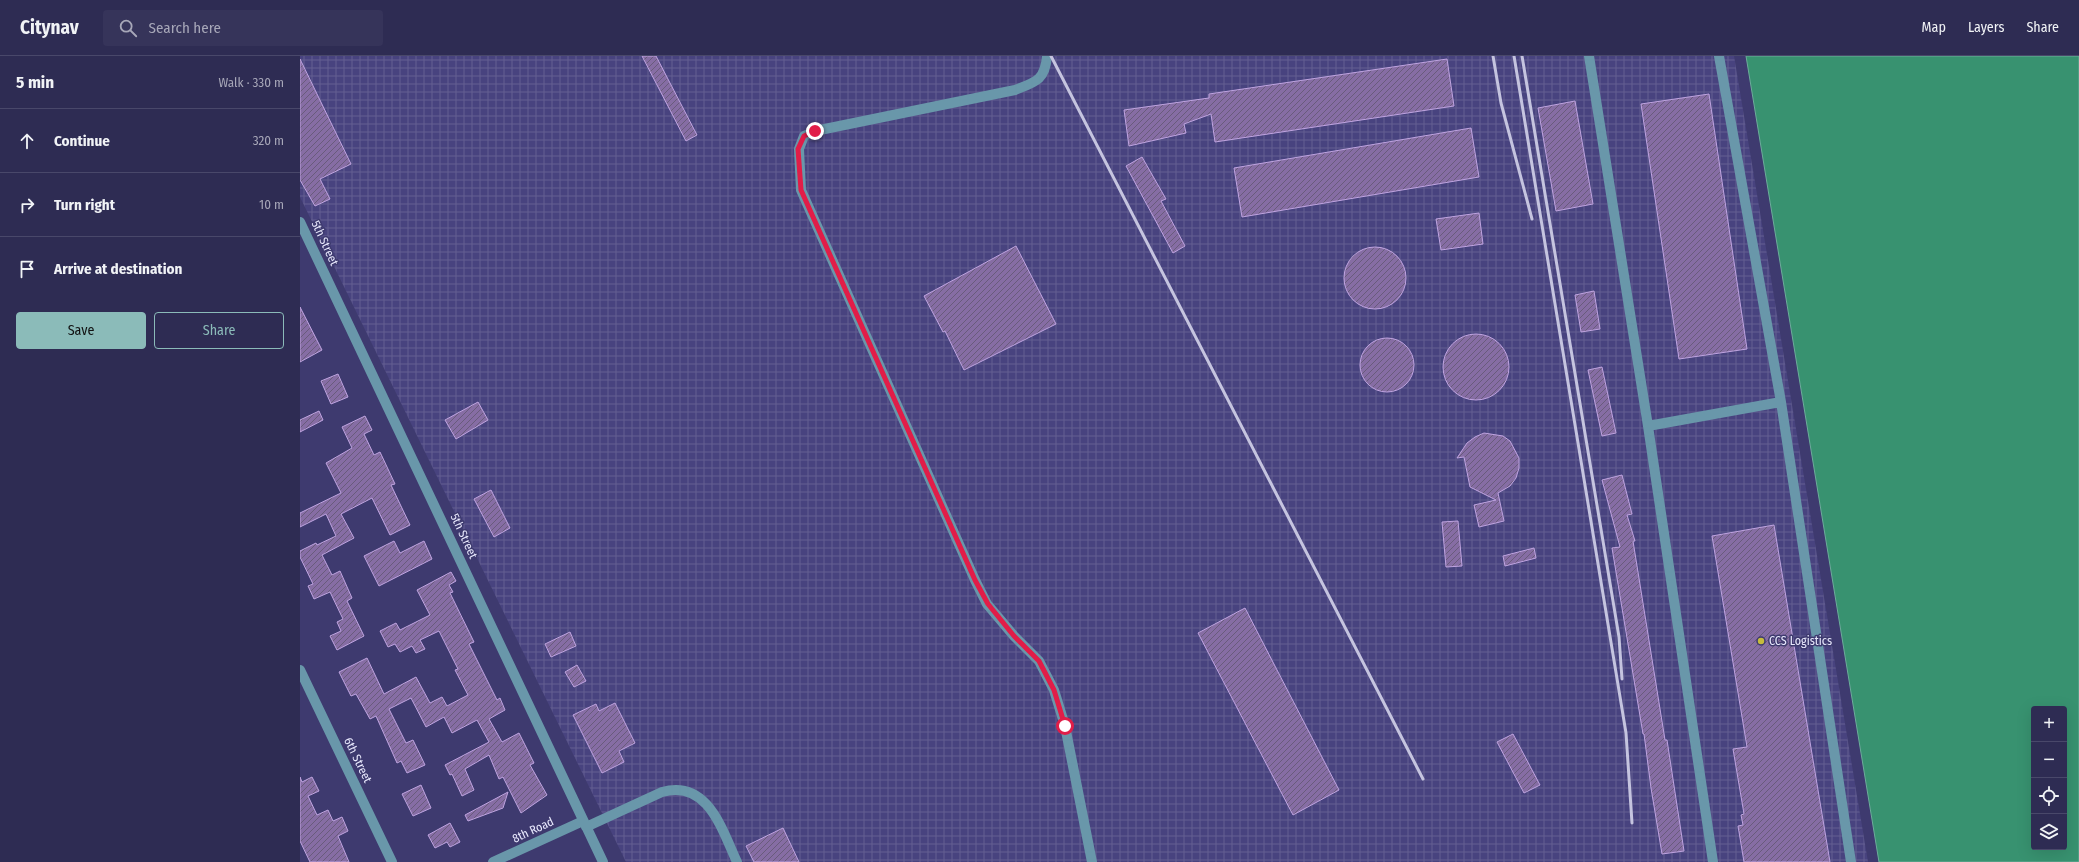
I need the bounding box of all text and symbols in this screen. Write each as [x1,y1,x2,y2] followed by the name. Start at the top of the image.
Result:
[103,10,383,46] search box
[20,16,79,39] text: Citynav
[117,17,139,39] icon: search
[149,19,221,37] text: Search here
[1922,19,1946,36] text: Map
[1968,19,2004,36] text: Layers
[2026,19,2059,36] text: Share
[16,72,54,93] text: 5 min
[219,75,284,90] text: Walk · 330 m
[806,122,824,140] route end
[16,130,38,152] icon: ahead
[54,132,110,150] text: Continue
[253,133,284,148] text: 320 m
[16,194,38,216] icon: right
[54,196,115,214] text: Turn right
[259,197,284,212] text: 10 m
[309,218,342,268] street label: 5th Street
[16,258,38,280] icon: arrive
[54,260,182,278] text: Arrive at destination
[16,312,146,349] button: Save
[154,312,284,349] button: Share
[448,511,481,561] street label: 5th Street
[1769,634,1832,648] place label: CCS Logistics
[1756,636,1766,646] marker: CCS Logistics
[2031,706,2067,850] map controls
[2031,706,2067,742] button: +
[1056,717,1074,735] route start
[341,735,375,785] street label: 6th Street
[2031,742,2067,778] button: −
[2031,778,2067,814] button: locate
[510,814,556,846] street label: 8th Road
[2031,814,2067,850] button: layers

